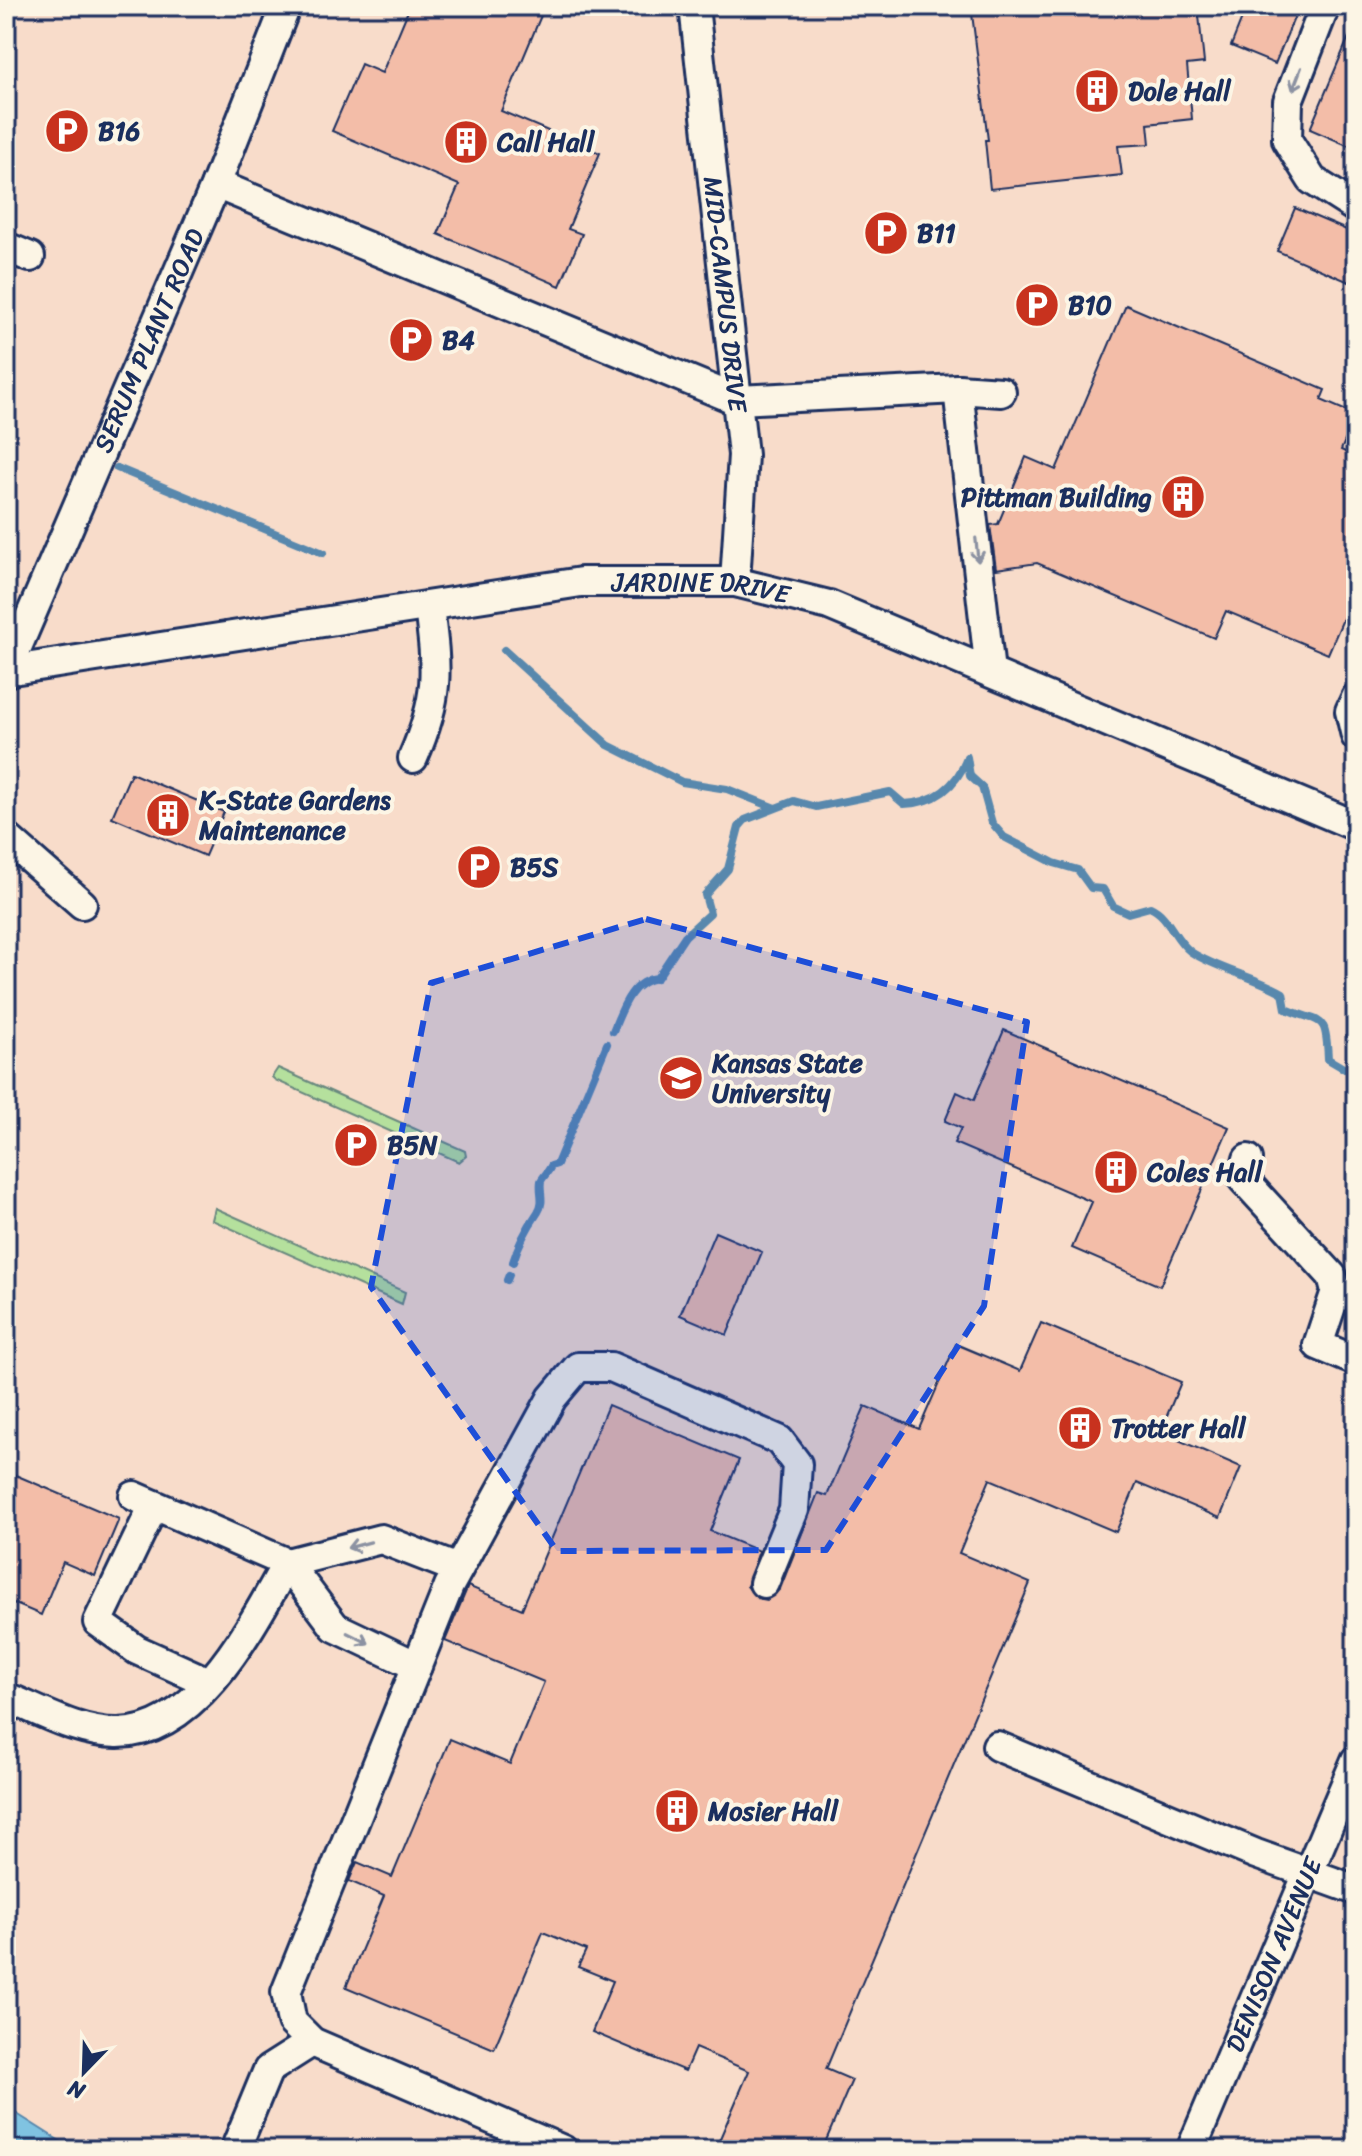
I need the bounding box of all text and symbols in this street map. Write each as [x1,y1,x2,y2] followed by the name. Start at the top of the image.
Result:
[1289,66,1303,91] one-way arrow
[1073,67,1121,115] building icon: Dole Hall
[1128,68,1232,114] place label: Dole Hall
[43,107,91,155] parking icon: B16
[98,108,141,154] place label: B16
[442,118,490,166] building icon: Call Hall
[496,119,596,165] place label: Call Hall
[690,174,761,416] street label: MID-CAMPUS DRIVE
[862,209,910,257] parking icon: B11
[917,210,956,256] place label: B11
[80,220,218,460] street label: SERUM PLANT ROAD
[1013,281,1061,329] parking icon: B10
[1068,282,1112,328] place label: B10
[387,316,435,364] parking icon: B4
[442,317,475,363] place label: B4
[1159,473,1207,521] building icon: Pittman Building
[961,474,1152,520] place label: Pittman Building
[969,537,984,563] one-way arrow
[611,559,796,618] street label: JARDINE DRIVE
[198,777,392,853] place label: K-State Gardens Maintenance
[144,791,192,839] building icon: K-State Gardens Maintenance
[455,843,503,891] parking icon: B5S
[510,844,559,890] place label: B5S
[711,1040,863,1116] place label: Kansas State University
[657,1054,705,1102] school or university icon: Kansas State University
[332,1121,380,1169] parking icon: B5N
[387,1122,438,1168] place label: B5N
[1092,1148,1140,1196] building icon: Coles Hall
[1146,1149,1264,1195] place label: Coles Hall
[1056,1404,1104,1452] building icon: Trotter Hall
[1111,1405,1247,1451] place label: Trotter Hall
[346,1538,372,1553] one-way arrow
[346,1631,370,1646] one-way arrow
[653,1787,701,1835] building icon: Mosier Hall
[707,1788,839,1834] place label: Mosier Hall
[1212,1849,1336,2059] street label: DENISON AVENUE
[44,2032,124,2112] north arrow
[61,2069,92,2111] text: N

